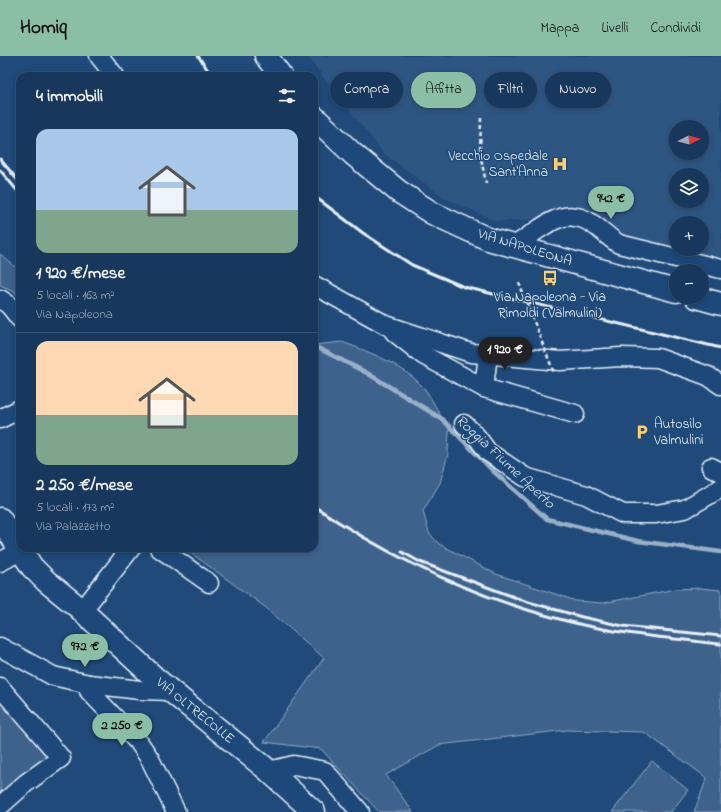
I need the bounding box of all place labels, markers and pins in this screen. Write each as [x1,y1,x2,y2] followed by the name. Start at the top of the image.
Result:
[448,146,549,183] place label: Vecchio Ospedale Sant'Anna
[551,155,569,173] hospital icon: Vecchio Ospedale Sant'Anna
[583,186,639,220] pin: 942 €
[541,269,559,287] bus stop icon: Via Napoleona - Via Rimoldi (Valmulini)
[493,287,606,324] place label: Via Napoleona - Via Rimoldi (Valmulini)
[468,337,542,371] pin: 1 920 €
[653,414,704,451] place label: Autosilo Valmulini
[633,423,651,441] parking icon: Autosilo Valmulini
[57,634,113,668] pin: 972 €
[85,713,159,747] pin: 2 250 €

